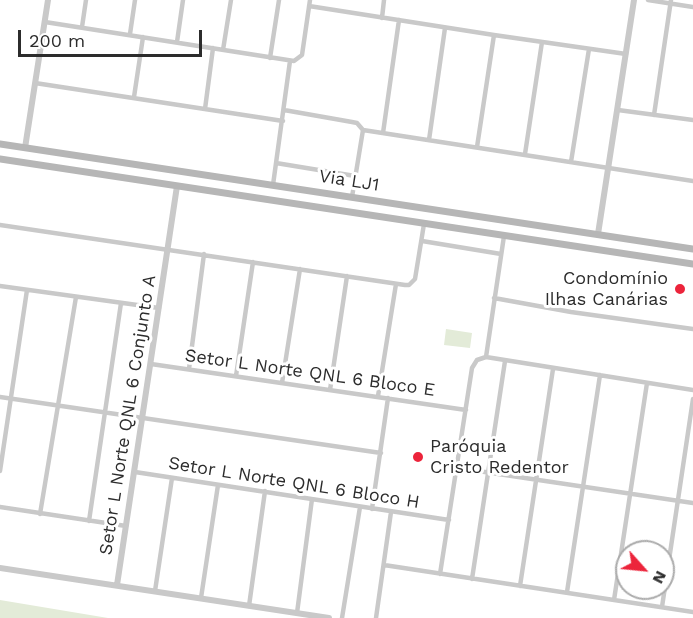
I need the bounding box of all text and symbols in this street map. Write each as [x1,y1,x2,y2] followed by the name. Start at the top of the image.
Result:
[21,18,206,56] scale bar
[29,30,85,51] text: 200 m
[317,166,381,196] street label: Via LJ1
[545,268,668,310] place label: Condomínio Ilhas Canárias
[95,273,161,557] street label: Setor L Norte QNL 6 Conjunto A
[673,282,687,296] marker: Condomínio Ilhas Canárias
[184,345,436,401] street label: Setor L Norte QNL 6 Bloco E
[430,436,569,478] place label: Paróquia Cristo Redentor
[411,450,425,464] marker: Paróquia Cristo Redentor
[167,452,421,514] street label: Setor L Norte QNL 6 Bloco H
[615,540,675,600] north arrow
[649,568,671,587] text: N

